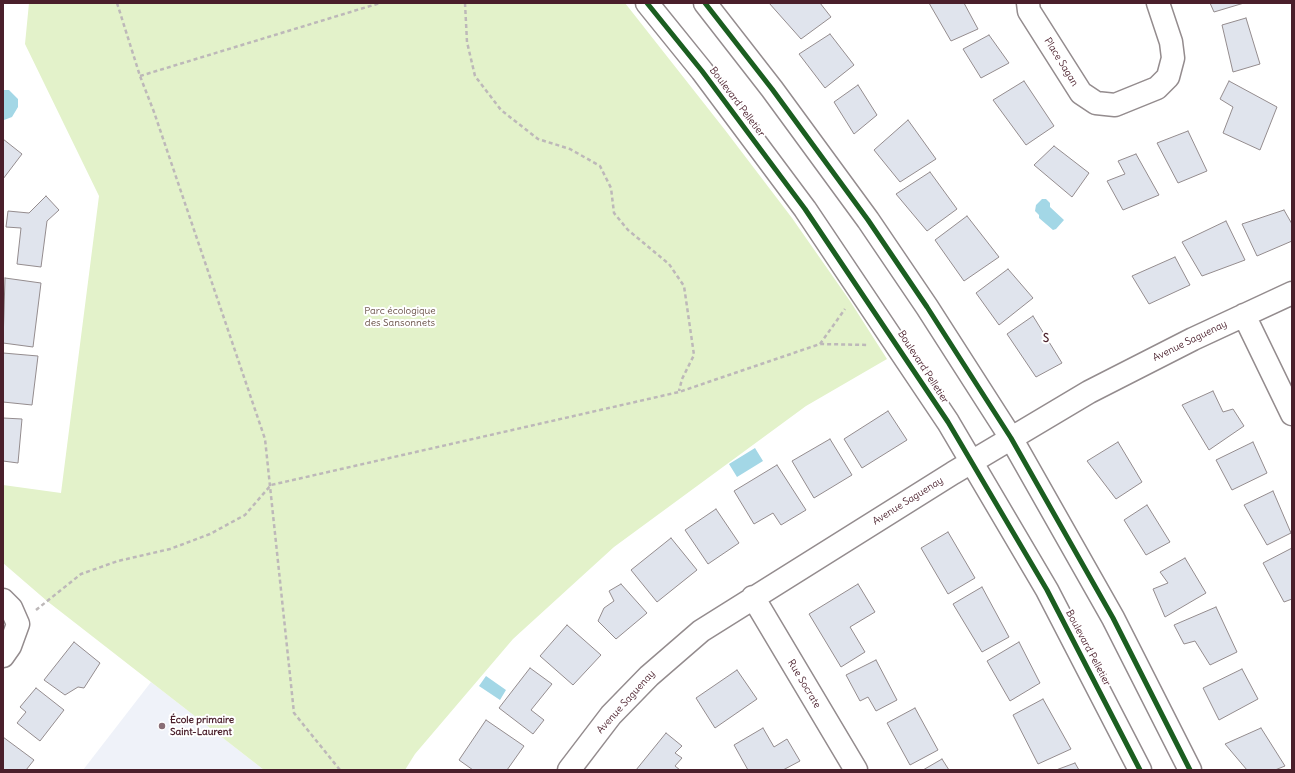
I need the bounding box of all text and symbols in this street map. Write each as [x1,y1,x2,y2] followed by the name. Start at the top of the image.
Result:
[1041,36,1081,88] street label: Place Sagan
[707,65,767,139] street label: Boulevard Pelletier
[364,305,436,328] park label: Parc écologique des Sansonnets
[1151,318,1229,364] street label: Avenue Saguenay
[895,328,951,406] street label: Boulevard Pelletier
[1043,332,1049,346] district label: S
[870,474,946,528] street label: Avenue Saguenay
[1063,608,1113,688] street label: Boulevard Pelletier
[785,658,823,710] street label: Rue Socrate
[594,668,658,736] street label: Avenue Saguenay
[170,714,234,738] place label: École primaire Saint-Laurent
[157,721,167,731] marker: École primaire Saint-Laurent

